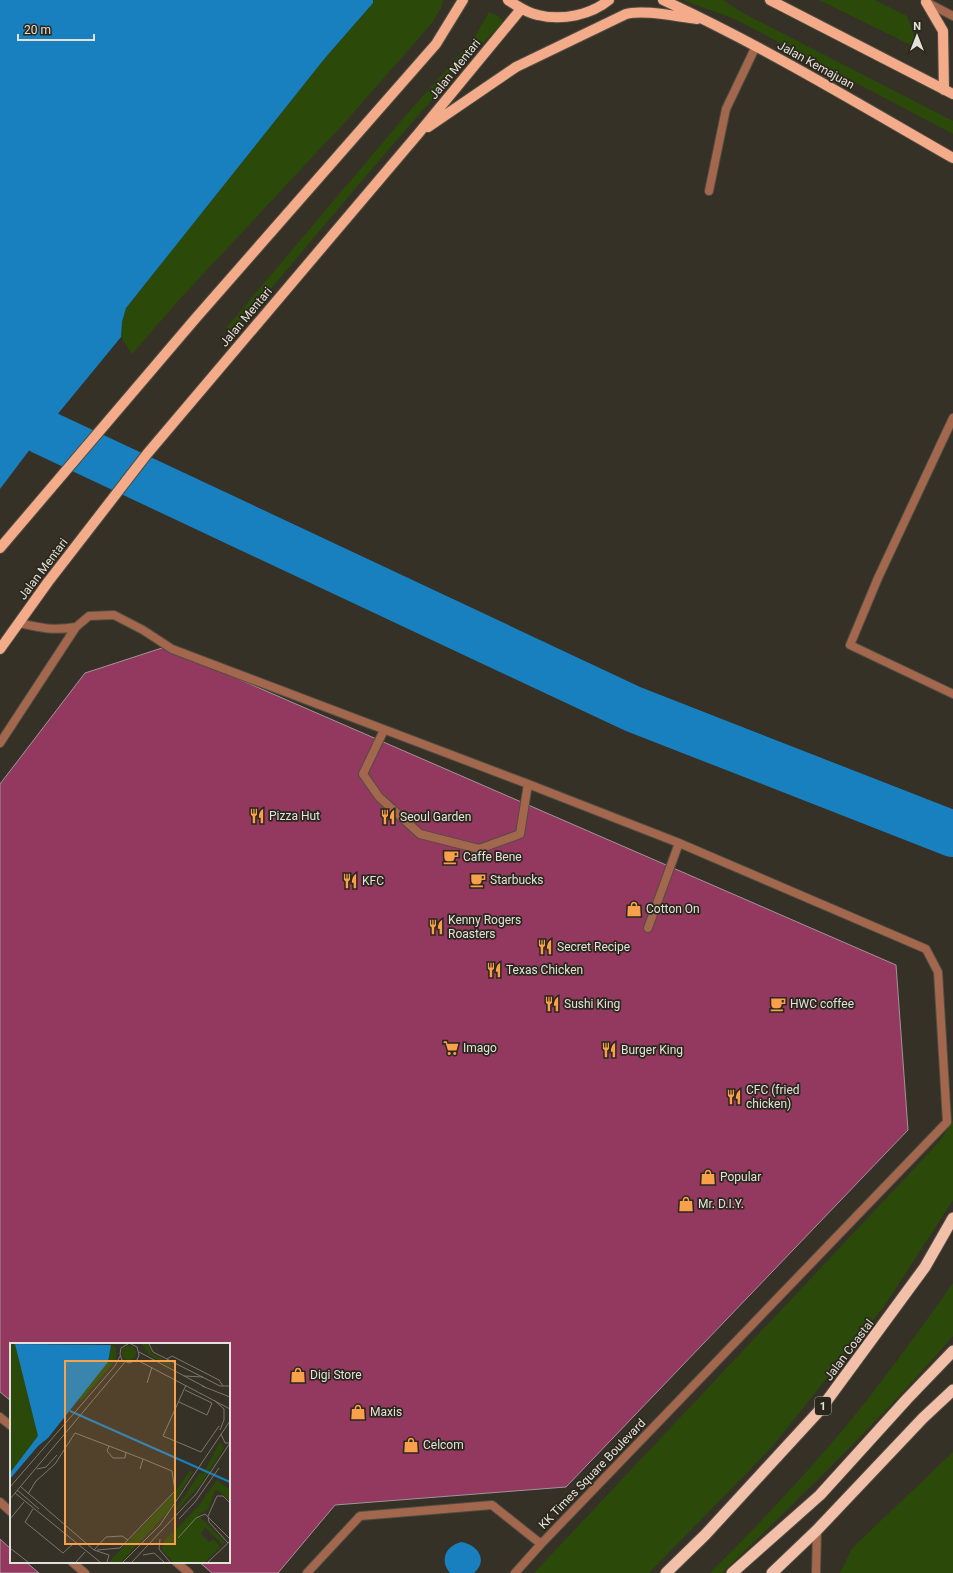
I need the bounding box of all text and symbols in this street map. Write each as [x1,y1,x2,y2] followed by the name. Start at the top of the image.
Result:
[18,16,94,42] scale bar
[897,16,937,56] north arrow
[913,20,921,33] text: N
[24,23,51,37] text: 20 m
[427,36,483,102] street label: Jalan Mentari
[775,38,857,92] street label: Jalan Kemajuan
[217,284,275,350] street label: Jalan Mentari
[15,536,71,602] street label: Jalan Mentari
[248,807,266,825] restaurant icon: Pizza Hut
[379,808,397,826] restaurant icon: Seoul Garden
[269,809,320,823] place label: Pizza Hut
[400,810,471,824] place label: Seoul Garden
[442,848,460,866] cafe icon: Caffe Bene
[463,850,522,864] place label: Caffe Bene
[469,871,487,889] cafe icon: Starbucks
[341,872,359,890] restaurant icon: KFC
[490,873,544,887] place label: Starbucks
[362,874,384,888] place label: KFC
[625,900,643,918] shop icon: Cotton On
[646,902,700,916] place label: Cotton On
[448,913,521,941] place label: Kenny Rogers Roasters
[427,918,445,936] restaurant icon: Kenny Rogers Roasters
[536,938,554,956] restaurant icon: Secret Recipe
[557,940,630,954] place label: Secret Recipe
[485,961,503,979] restaurant icon: Texas Chicken
[506,963,583,977] place label: Texas Chicken
[543,995,561,1013] restaurant icon: Sushi King
[769,995,787,1013] cafe icon: HWC coffee
[564,997,620,1011] place label: Sushi King
[790,997,854,1011] place label: HWC coffee
[442,1039,460,1057] supermarket icon: Imago
[463,1041,497,1055] place label: Imago
[600,1041,618,1059] restaurant icon: Burger King
[621,1043,683,1057] place label: Burger King
[746,1083,800,1111] place label: CFC (fried chicken)
[725,1088,743,1106] restaurant icon: CFC (fried chicken)
[699,1168,717,1186] shop icon: Popular
[720,1170,761,1184] place label: Popular
[677,1195,695,1213] shop icon: Mr. D.I.Y.
[698,1197,744,1211] place label: Mr. D.I.Y.
[821,1317,877,1383] street label: Jalan Coastal
[10,1343,230,1563] inset map
[289,1366,307,1384] shop icon: Digi Store
[310,1368,362,1382] place label: Digi Store
[815,1397,831,1415] road number: 1
[349,1403,367,1421] shop icon: Maxis
[370,1405,402,1419] place label: Maxis
[536,1416,648,1532] street label: KK Times Square Boulevard
[402,1436,420,1454] shop icon: Celcom
[423,1438,464,1452] place label: Celcom

